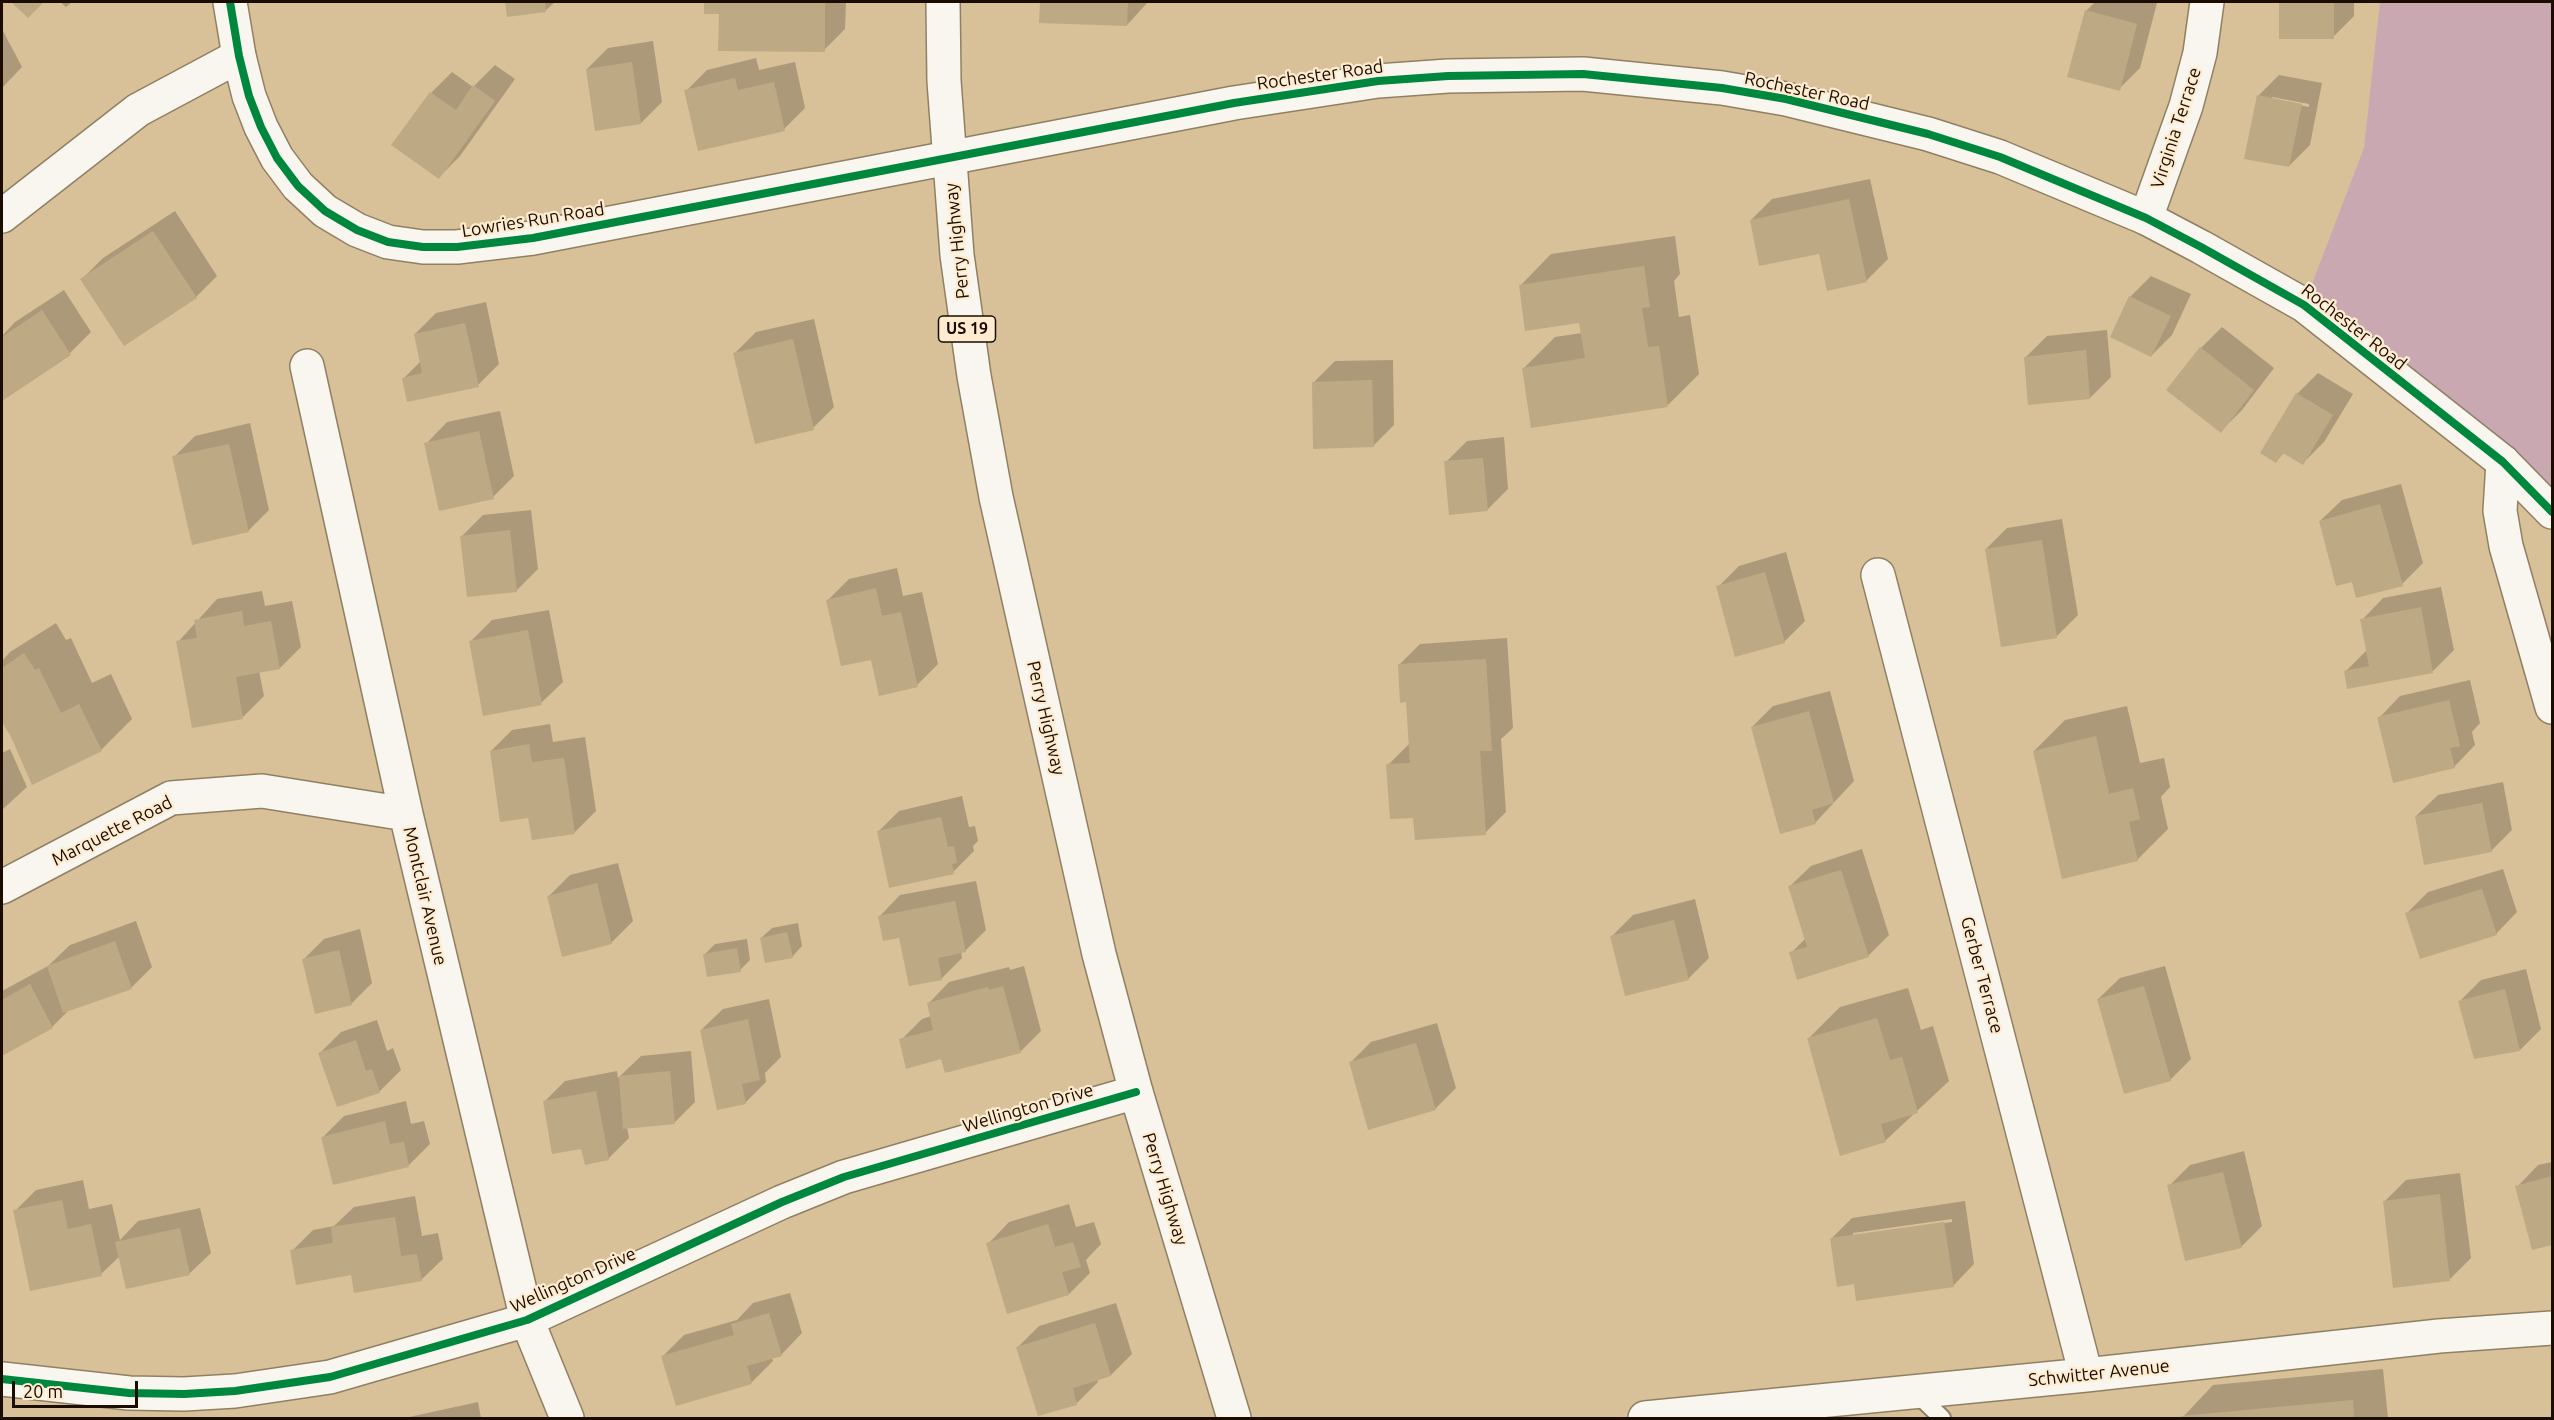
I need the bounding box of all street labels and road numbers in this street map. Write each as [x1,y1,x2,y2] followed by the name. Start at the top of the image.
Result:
[1255,55,1385,95] street label: Rochester Road
[2146,65,2206,191] street label: Virginia Terrace
[1742,67,1872,115] street label: Rochester Road
[940,182,974,300] street label: Perry Highway
[460,198,606,242] street label: Lowries Run Road
[2297,279,2411,375] street label: Rochester Road
[938,316,996,342] road number: US 19
[1022,659,1070,777] street label: Perry Highway
[48,791,176,871] street label: Marquette Road
[399,824,451,968] street label: Montclair Avenue
[1956,914,2008,1036] street label: Gerber Terrace
[960,1079,1096,1137] street label: Wellington Drive
[1138,1130,1192,1248] street label: Perry Highway
[507,1243,639,1317] street label: Wellington Drive
[2027,1355,2171,1391] street label: Schwitter Avenue

